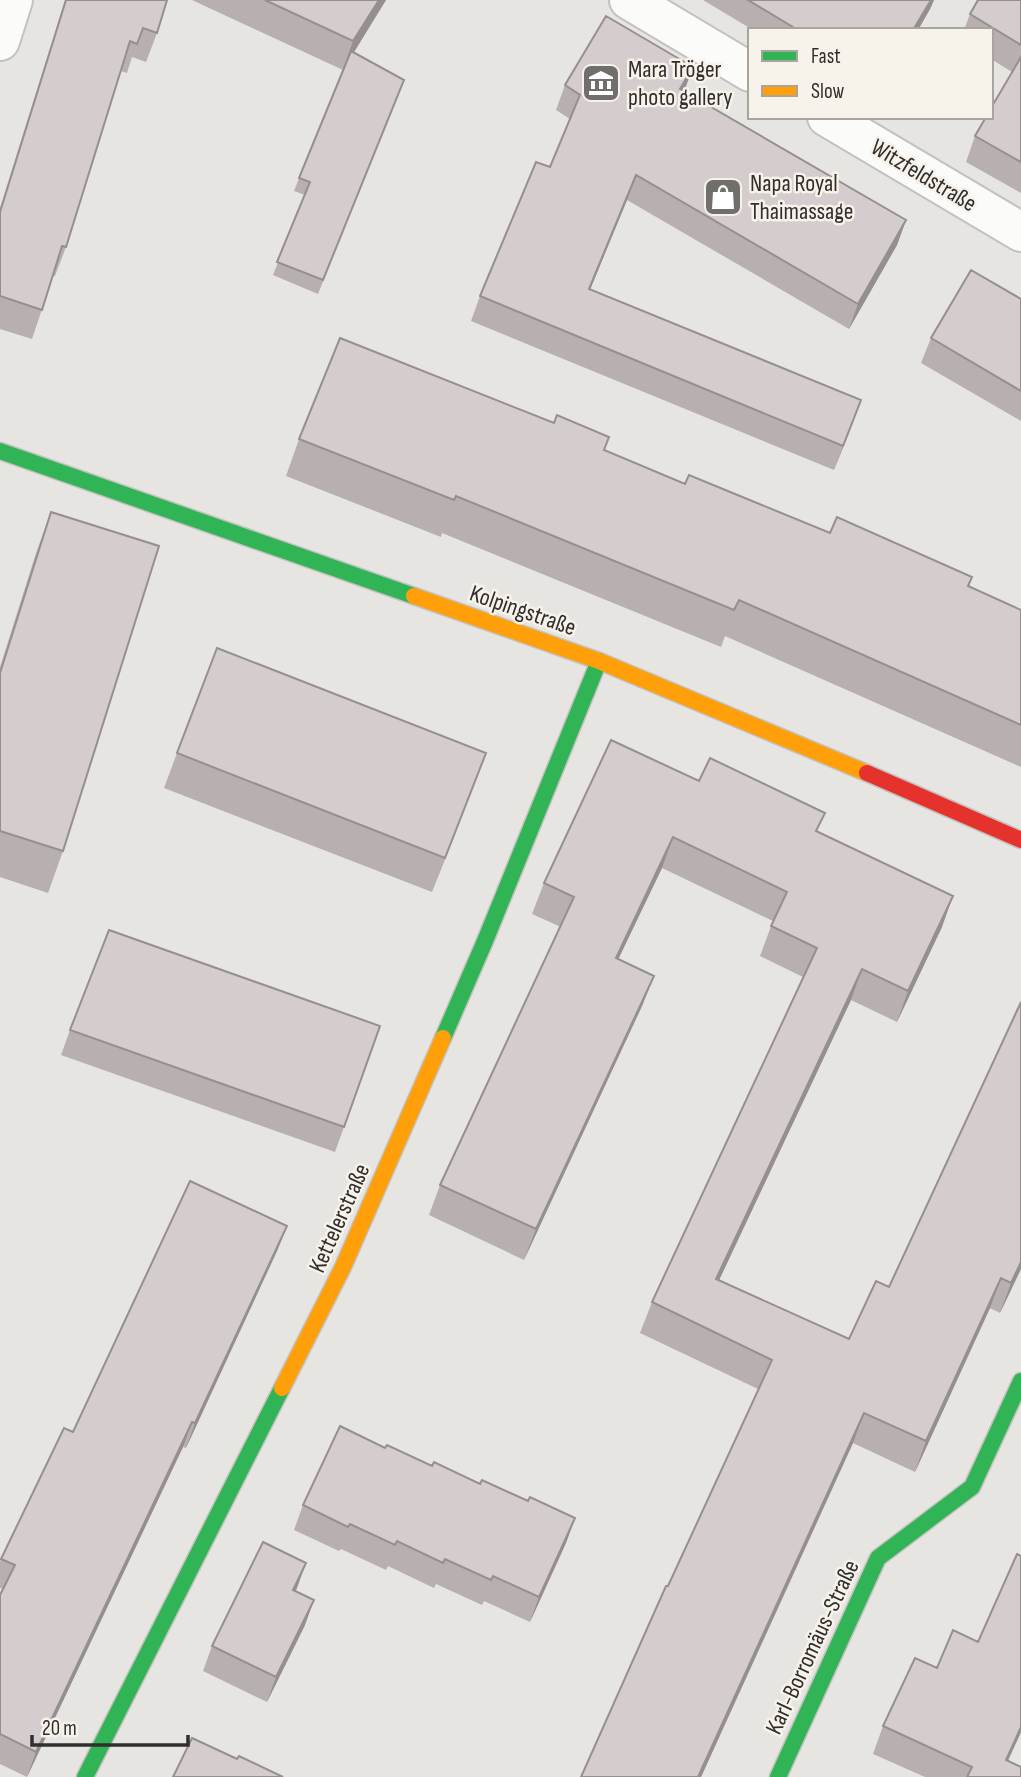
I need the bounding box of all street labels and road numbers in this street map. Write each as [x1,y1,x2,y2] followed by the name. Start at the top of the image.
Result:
[866,133,982,218] street label: Witzfeldstraße
[466,579,580,642] street label: Kolpingstraße
[303,1159,376,1277] street label: Kettelerstraße
[759,1555,866,1739] street label: Karl-Borromäus-Straße

